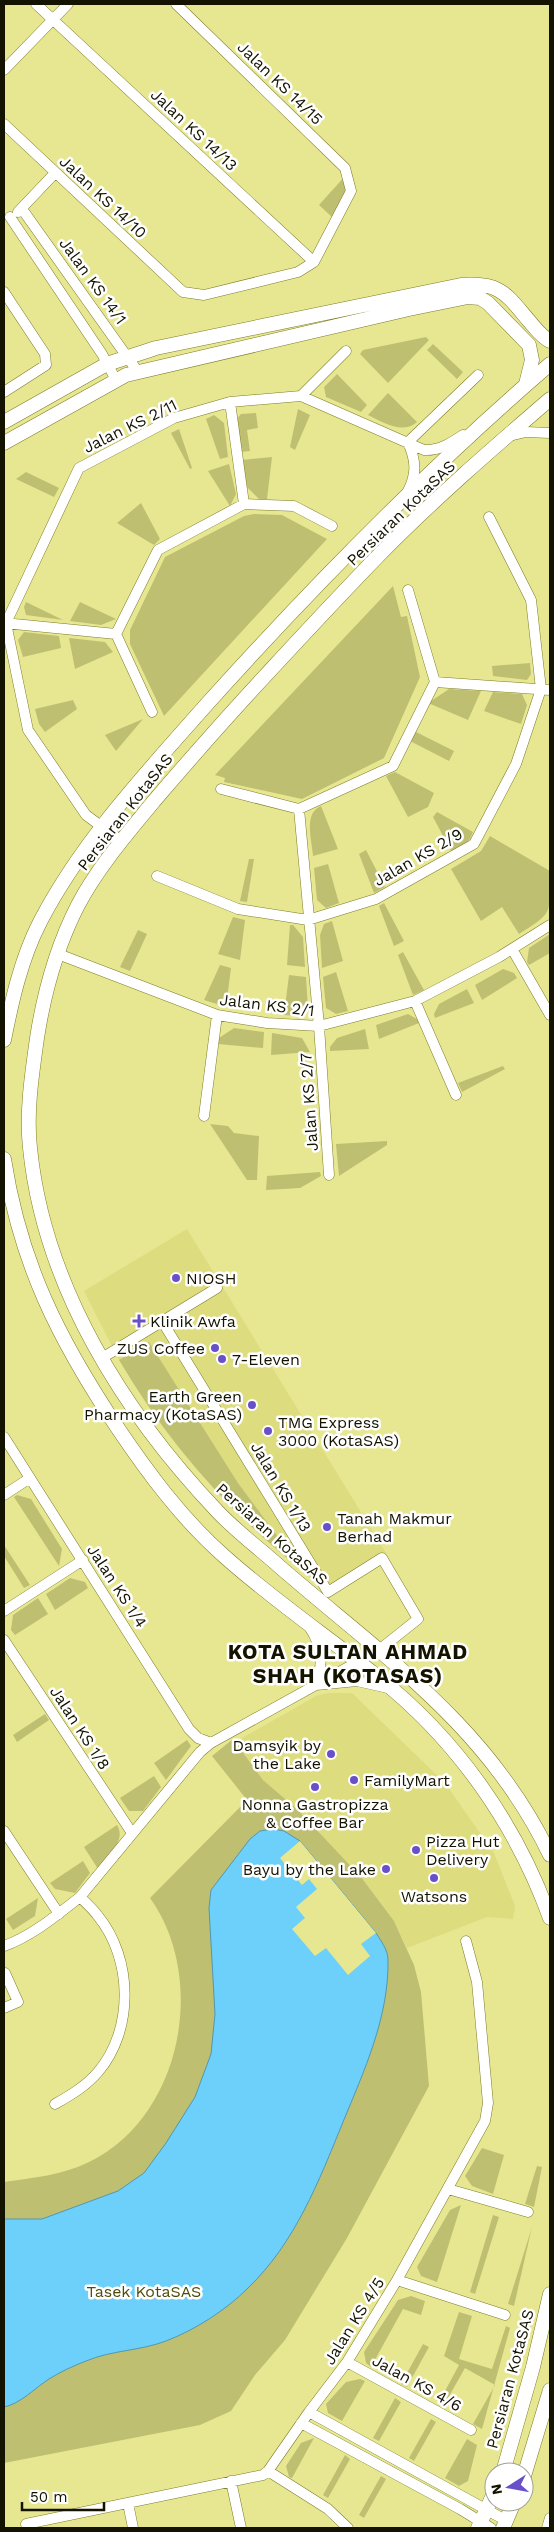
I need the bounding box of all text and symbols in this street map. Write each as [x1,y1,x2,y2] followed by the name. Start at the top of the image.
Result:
[233,38,327,128] street label: Jalan KS 14/15
[147,85,241,175] street label: Jalan KS 14/13
[56,152,150,242] street label: Jalan KS 14/10
[55,234,131,328] street label: Jalan KS 14/1
[80,395,180,457] street label: Jalan KS 2/11
[343,456,459,570] street label: Persiaran KotaSAS
[73,750,177,874] street label: Persiaran KotaSAS
[370,824,466,890] street label: Jalan KS 2/9
[218,990,316,1020] street label: Jalan KS 2/1
[296,1052,322,1152] street label: Jalan KS 2/7
[186,1269,236,1288] place label: NIOSH
[170,1272,182,1284] marker: NIOSH
[150,1312,236,1331] place label: Klinik Awfa
[132,1314,146,1328] marker: Klinik Awfa
[117,1339,205,1358] place label: ZUS Coffee
[209,1342,221,1354] marker: ZUS Coffee
[232,1350,300,1369] place label: 7-Eleven
[216,1353,228,1365] marker: 7-Eleven
[84,1387,242,1424] place label: Earth Green Pharmacy (KotaSAS)
[246,1399,258,1411] marker: Earth Green Pharmacy (KotaSAS)
[278,1413,399,1450] place label: TMG Express 3000 (KotaSAS)
[262,1425,274,1437] marker: TMG Express 3000 (KotaSAS)
[247,1439,315,1535] street label: Jalan KS 1/13
[212,1479,332,1589] street label: Persiaran KotaSAS
[337,1509,452,1546] place label: Tanah Makmur Berhad
[321,1521,333,1533] marker: Tanah Makmur Berhad
[83,1541,151,1631] street label: Jalan KS 1/4
[228,1639,468,1688] district label: KOTA SULTAN AHMAD SHAH (KOTASAS)
[46,1683,114,1773] street label: Jalan KS 1/8
[232,1736,322,1773] place label: Damsyik by the Lake
[325,1748,337,1760] marker: Damsyik by the Lake
[364,1771,450,1790] place label: FamilyMart
[348,1774,360,1786] marker: FamilyMart
[309,1781,321,1793] marker: Nonna Gastropizza & Coffee Bar
[241,1795,389,1832] place label: Nonna Gastropizza & Coffee Bar
[426,1832,500,1869] place label: Pizza Hut Delivery
[410,1844,422,1856] marker: Pizza Hut Delivery
[243,1860,376,1879] place label: Bayu by the Lake
[380,1863,392,1875] marker: Bayu by the Lake
[428,1872,440,1884] marker: Watsons
[401,1887,467,1906] place label: Watsons
[320,2274,388,2368] street label: Jalan KS 4/5
[87,2282,201,2301] park label: Tasek KotaSAS
[482,2307,538,2451] street label: Persiaran KotaSAS
[369,2351,465,2415] street label: Jalan KS 4/6
[484,2462,534,2512] north arrow
[22,2480,105,2512] scale bar
[487,2483,505,2496] text: N
[30,2488,67,2506] text: 50 m

